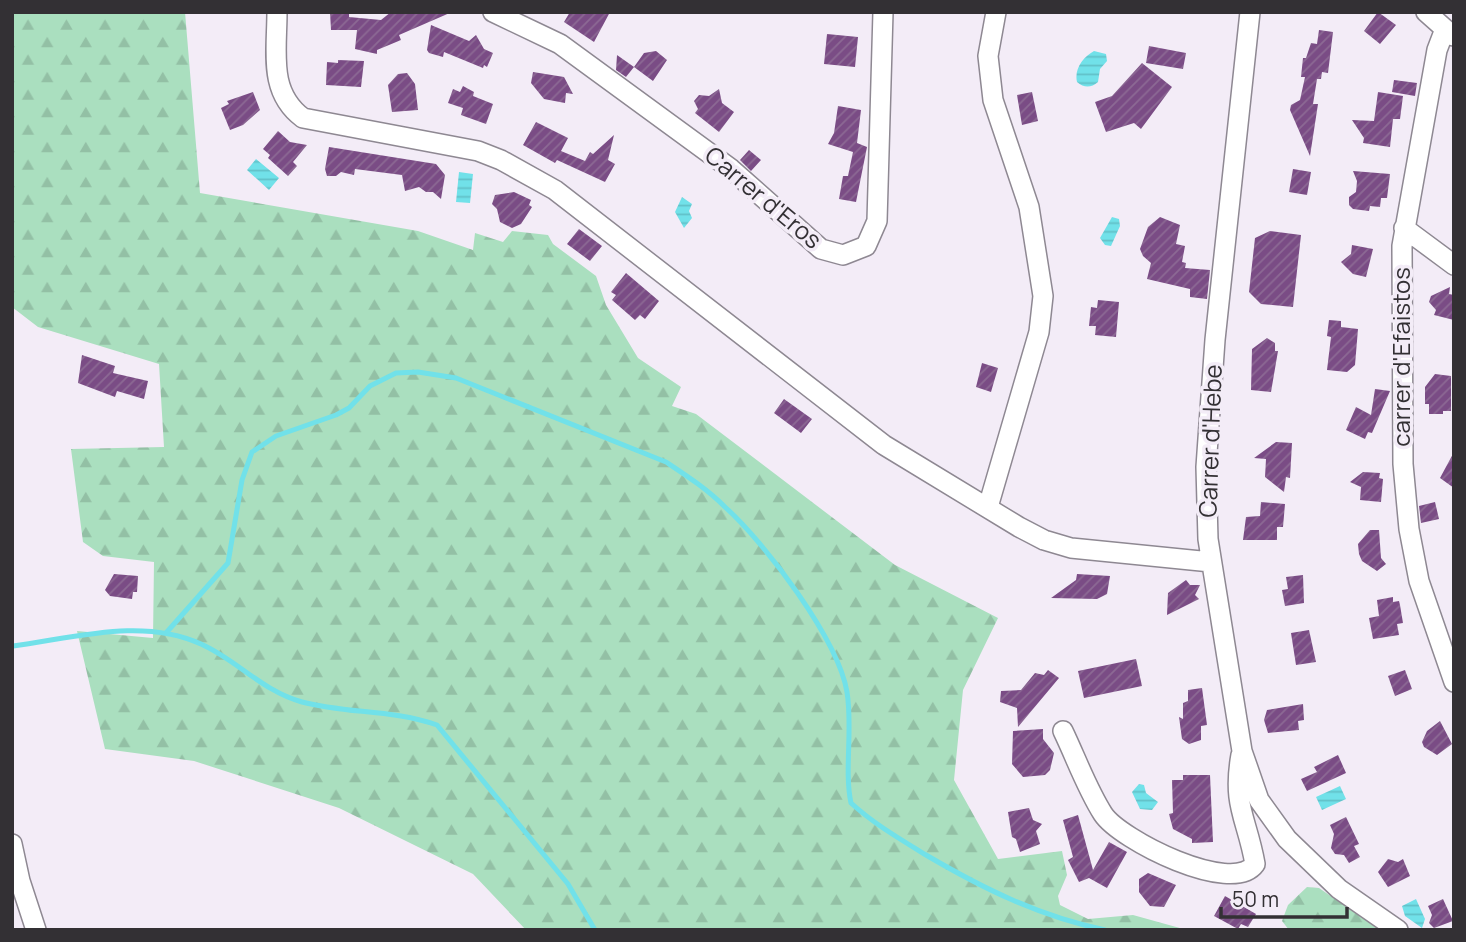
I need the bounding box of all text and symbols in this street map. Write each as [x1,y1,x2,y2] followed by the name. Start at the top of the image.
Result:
[699,138,829,256] street label: Carrer d'Eros
[1384,267,1417,447] street label: carrer d'Efaistos
[1190,364,1229,518] street label: Carrer d'Hebe
[1221,876,1347,920] scale bar
[1232,885,1279,913] text: 50 m

